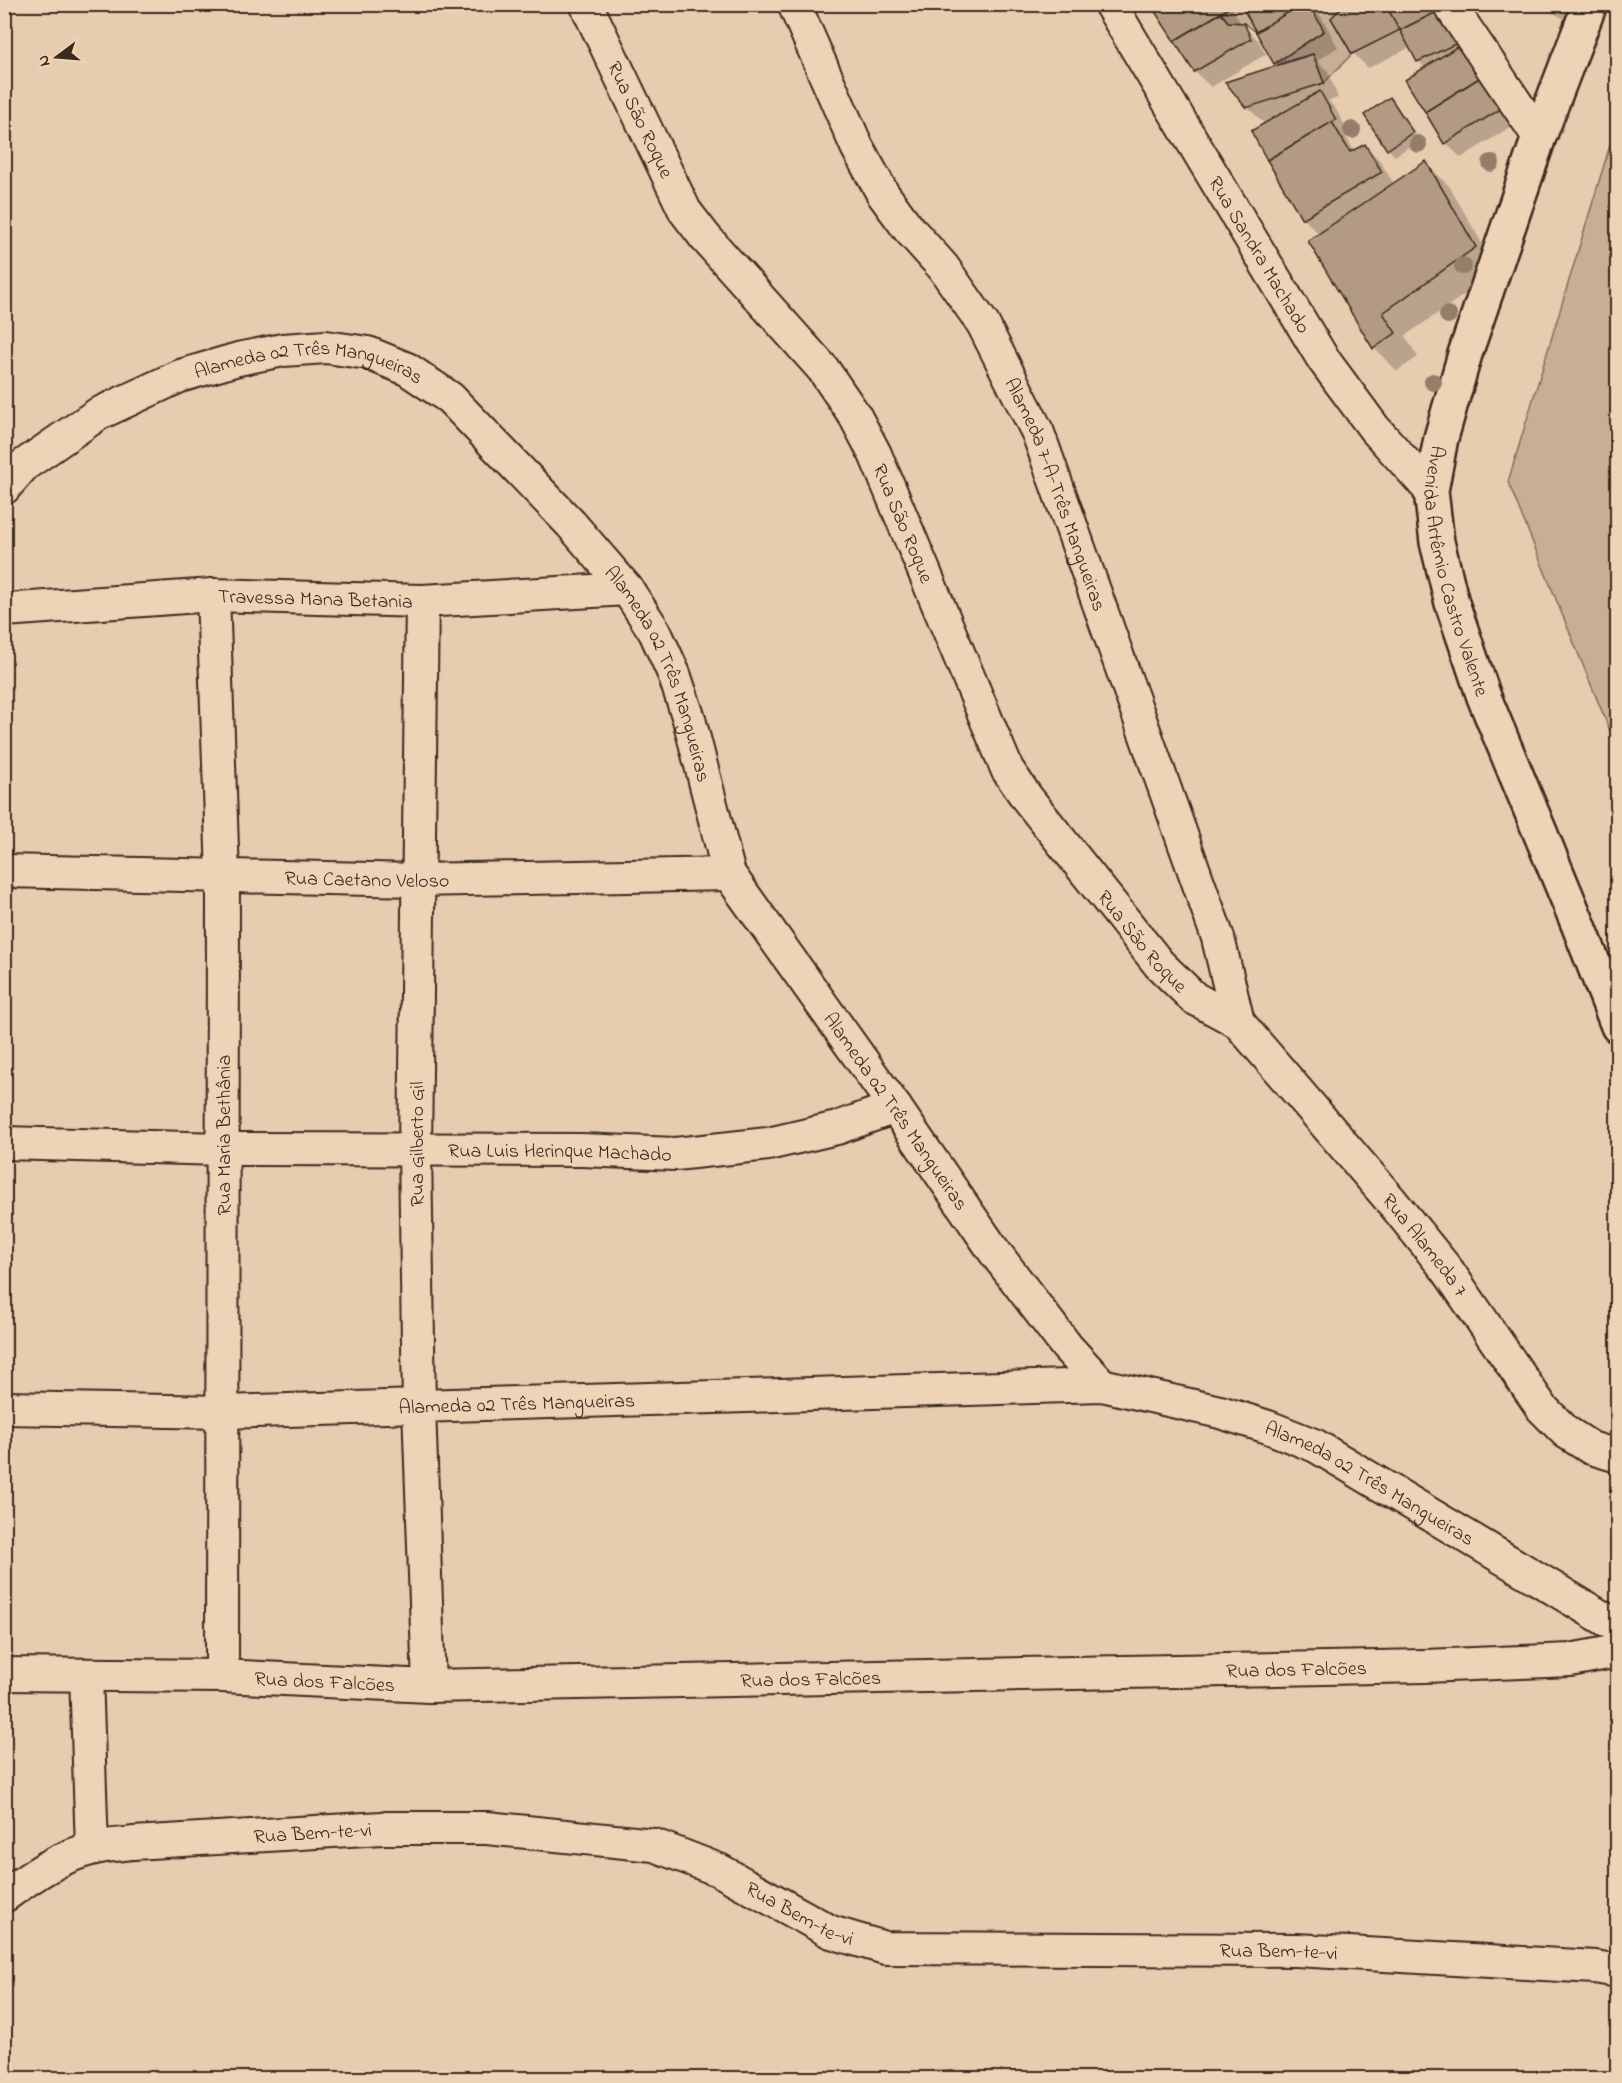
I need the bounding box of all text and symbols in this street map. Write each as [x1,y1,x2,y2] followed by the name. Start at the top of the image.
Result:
[27,27,87,87] north arrow
[31,52,58,69] text: N
[599,57,679,184] street label: Rua São Roque
[1200,172,1317,340] street label: Rua Sandra Machado
[191,335,428,393] street label: Alameda 02 Três Mangueiras
[996,374,1112,616] street label: Alameda 7-A-Três Mangueiras
[1414,443,1495,701] street label: Avenida Artêmio Castro Valente
[864,460,940,588] street label: Rua São Roque
[596,560,717,786] street label: Alameda 02 Três Mangueiras
[218,583,413,618] street label: Travessa Mana Betania
[284,865,450,897] street label: Rua Caetano Veloso
[1089,885,1193,1001] street label: Rua São Roque
[815,1007,974,1217] street label: Alameda 02 Três Mangueiras
[211,1055,240,1215] street label: Rua Maria Bethânia
[404,1081,433,1207] street label: Rua Gilberto Gil
[448,1138,672,1171] street label: Rua Luis Herinque Machado
[1374,1188,1474,1303] street label: Rua Alameda 7
[398,1387,636,1424] street label: Alameda 02 Três Mangueiras
[1260,1415,1479,1555] street label: Alameda 02 Três Mangueiras
[1226,1655,1367,1687] street label: Rua dos Falcões
[740,1665,881,1697] street label: Rua dos Falcões
[254,1666,396,1701] street label: Rua dos Falcões
[253,1817,373,1853] street label: Rua Bem-te-vi
[740,1875,857,1955] street label: Rua Bem-te-vi
[1220,1938,1338,1969] street label: Rua Bem-te-vi

